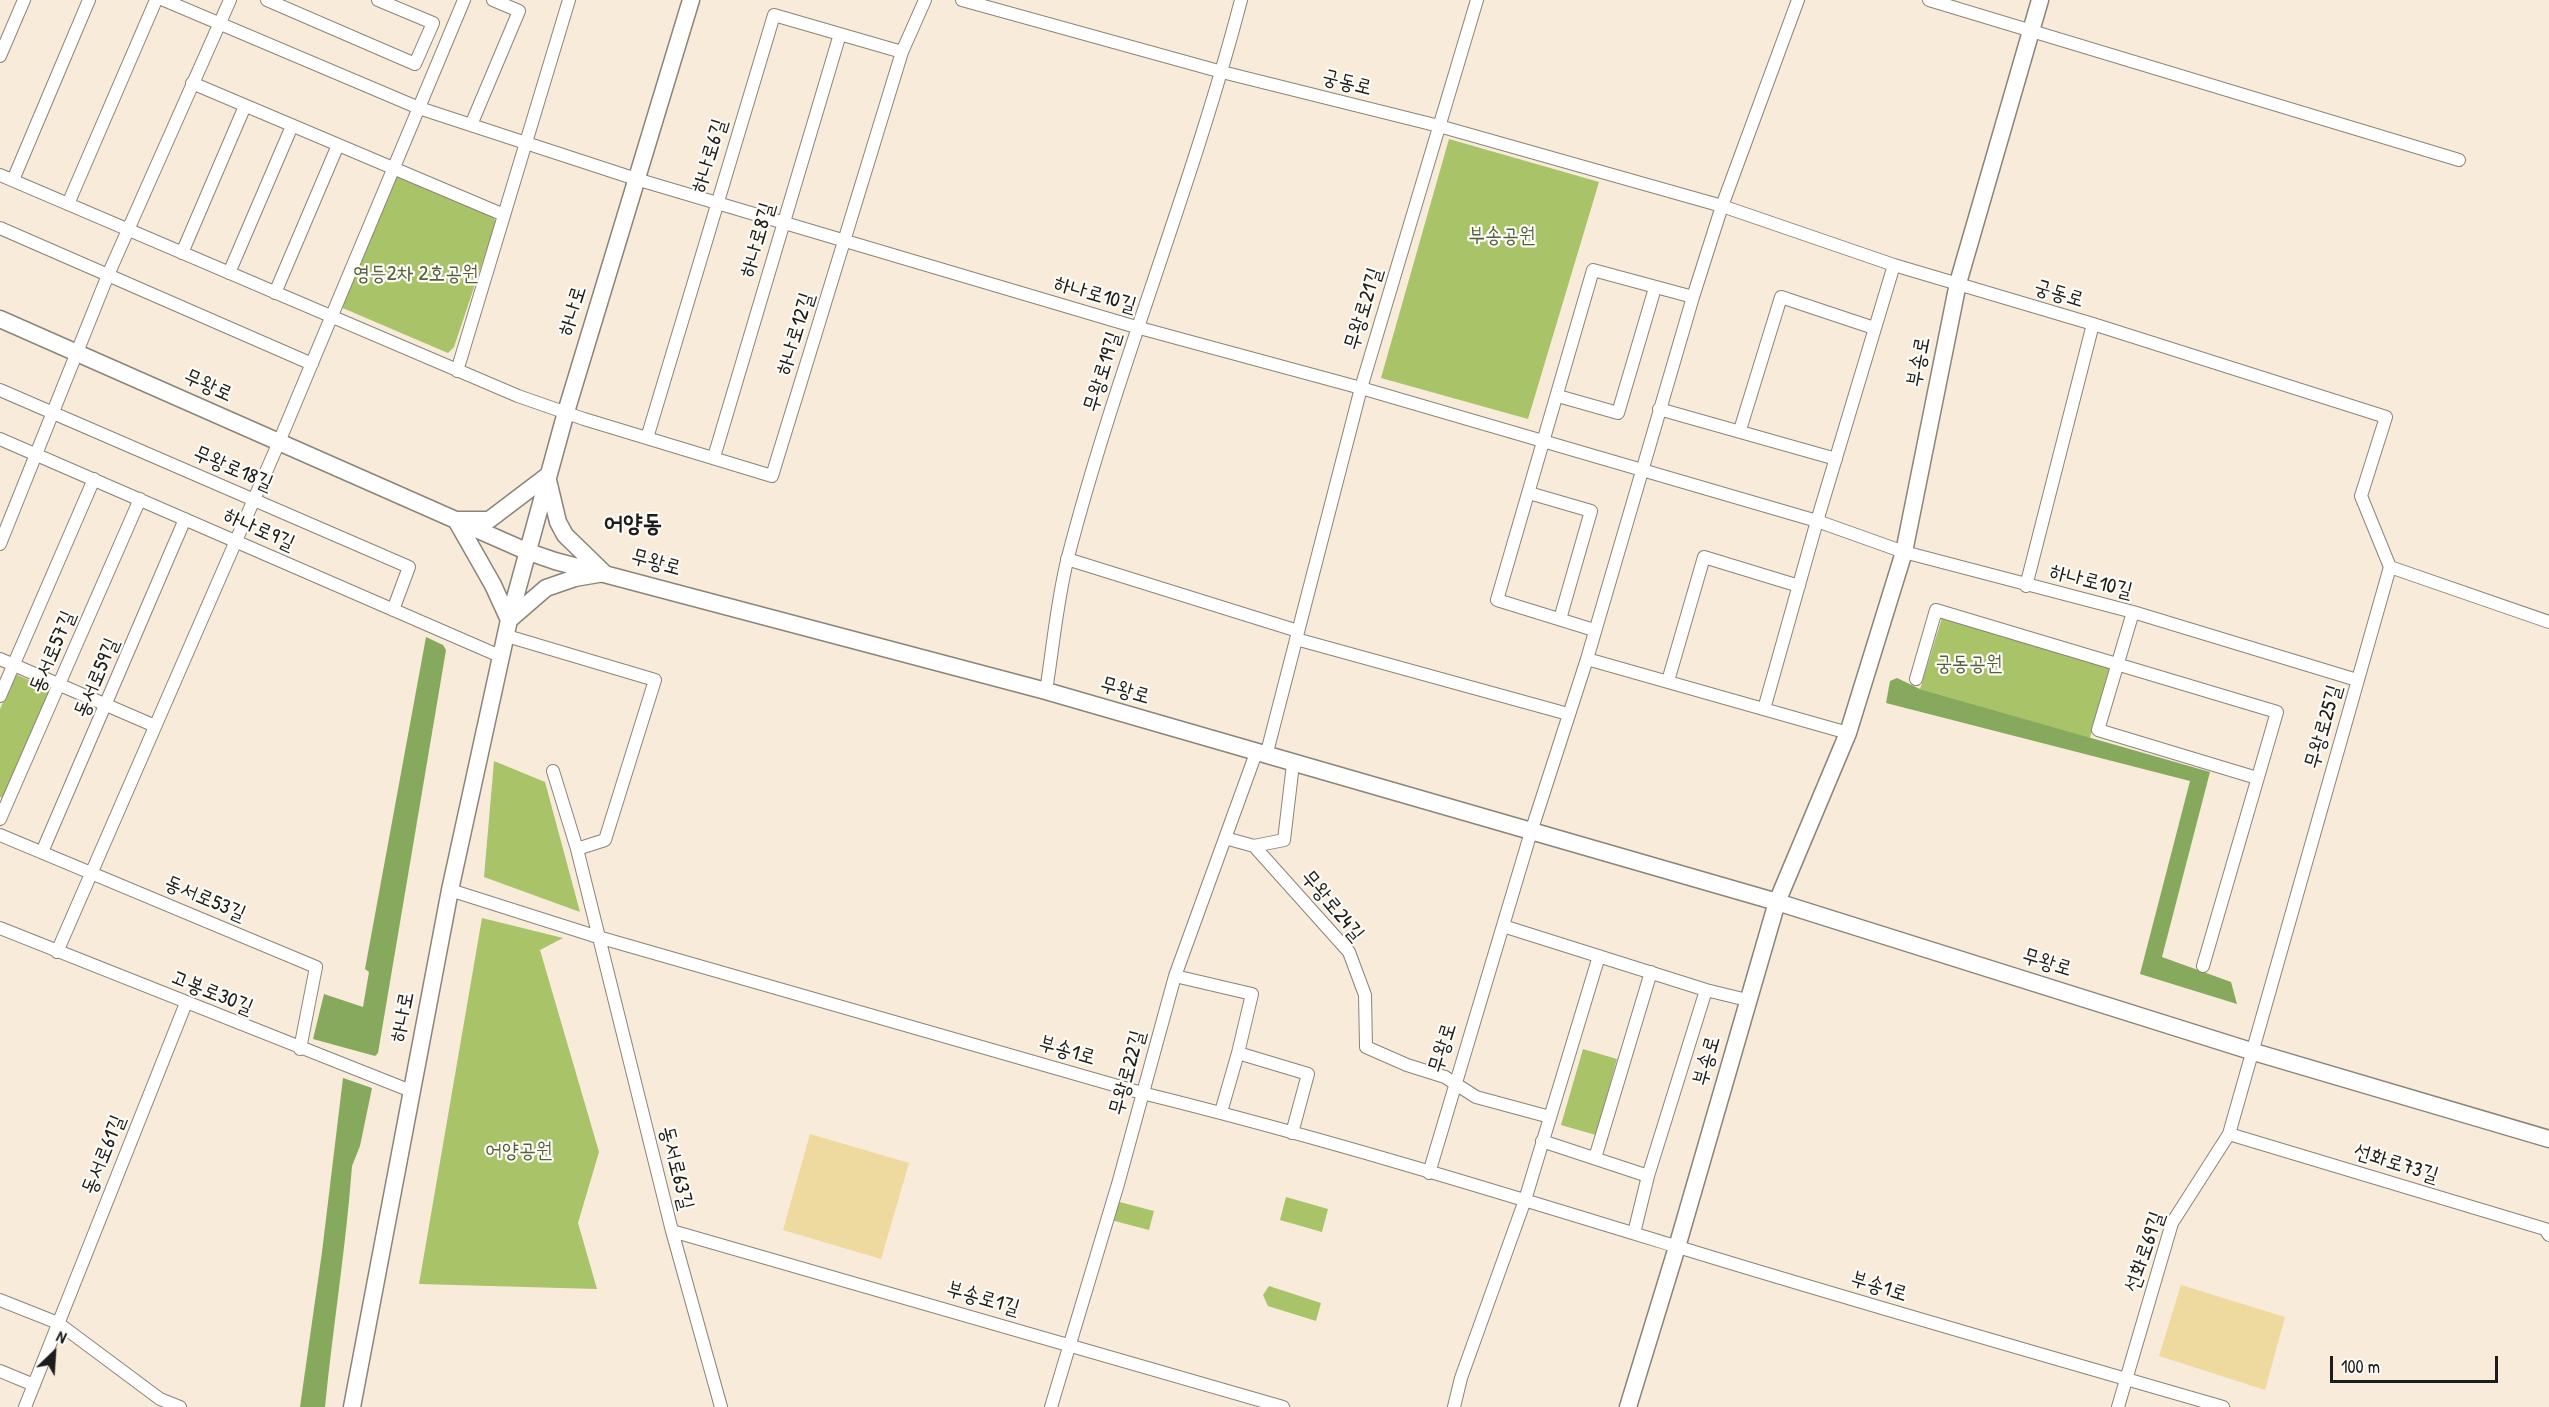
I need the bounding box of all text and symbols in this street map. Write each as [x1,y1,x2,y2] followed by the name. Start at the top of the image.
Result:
[1319,65,1375,101] street label: 궁동로
[687,116,733,196] street label: 하나로6길
[735,200,781,280] street label: 하나로8길
[1468,223,1536,249] park label: 부송공원
[353,261,479,287] park label: 영등2차 2호공원
[1340,265,1388,353] street label: 무왕로21길
[1051,271,1139,319] street label: 하나로10길
[2031,275,2087,313] street label: 궁동로
[554,283,592,339] street label: 하나로
[772,290,820,378] street label: 하나로12길
[1079,329,1127,415] street label: 무왕로19길
[1902,335,1936,389] street label: 부송로
[180,364,236,408] street label: 무왕로
[189,441,277,497] street label: 무왕로18길
[219,503,299,557] street label: 하나로9길
[604,511,662,539] district label: 어양동
[628,544,684,582] street label: 무왕로
[2047,560,2135,604] street label: 하나로10길
[24,607,82,697] street label: 동서로57길
[69,634,125,722] street label: 동서로59길
[1935,651,2003,677] park label: 궁동공원
[1097,672,1153,710] street label: 무왕로
[2300,682,2348,772] street label: 무왕로25길
[1295,865,1369,947] street label: 무왕로24길
[161,871,249,927] street label: 동서로53길
[2019,944,2075,982] street label: 무왕로
[167,965,257,1021] street label: 고봉로30길
[386,990,420,1044] street label: 하나로
[1424,1020,1462,1076] street label: 무왕로
[1105,1028,1151,1118] street label: 무왕로22길
[1035,1031,1099,1071] street label: 부송1로
[1688,1033,1726,1089] street label: 부송로
[77,1112,131,1198] street label: 동서로61길
[653,1124,699,1212] street label: 동서로63길
[485,1138,553,1164] park label: 어양공원
[2351,1139,2441,1189] street label: 선화로73길
[2119,1208,2171,1296] street label: 선화로69길
[1847,1266,1911,1308] street label: 부송1로
[943,1277,1023,1321] street label: 부송로1길
[24,1323,84,1383] north arrow
[53,1325,70,1348] text: N
[2333,1344,2501,1382] scale bar
[2341,1354,2380,1379] text: 100 m

